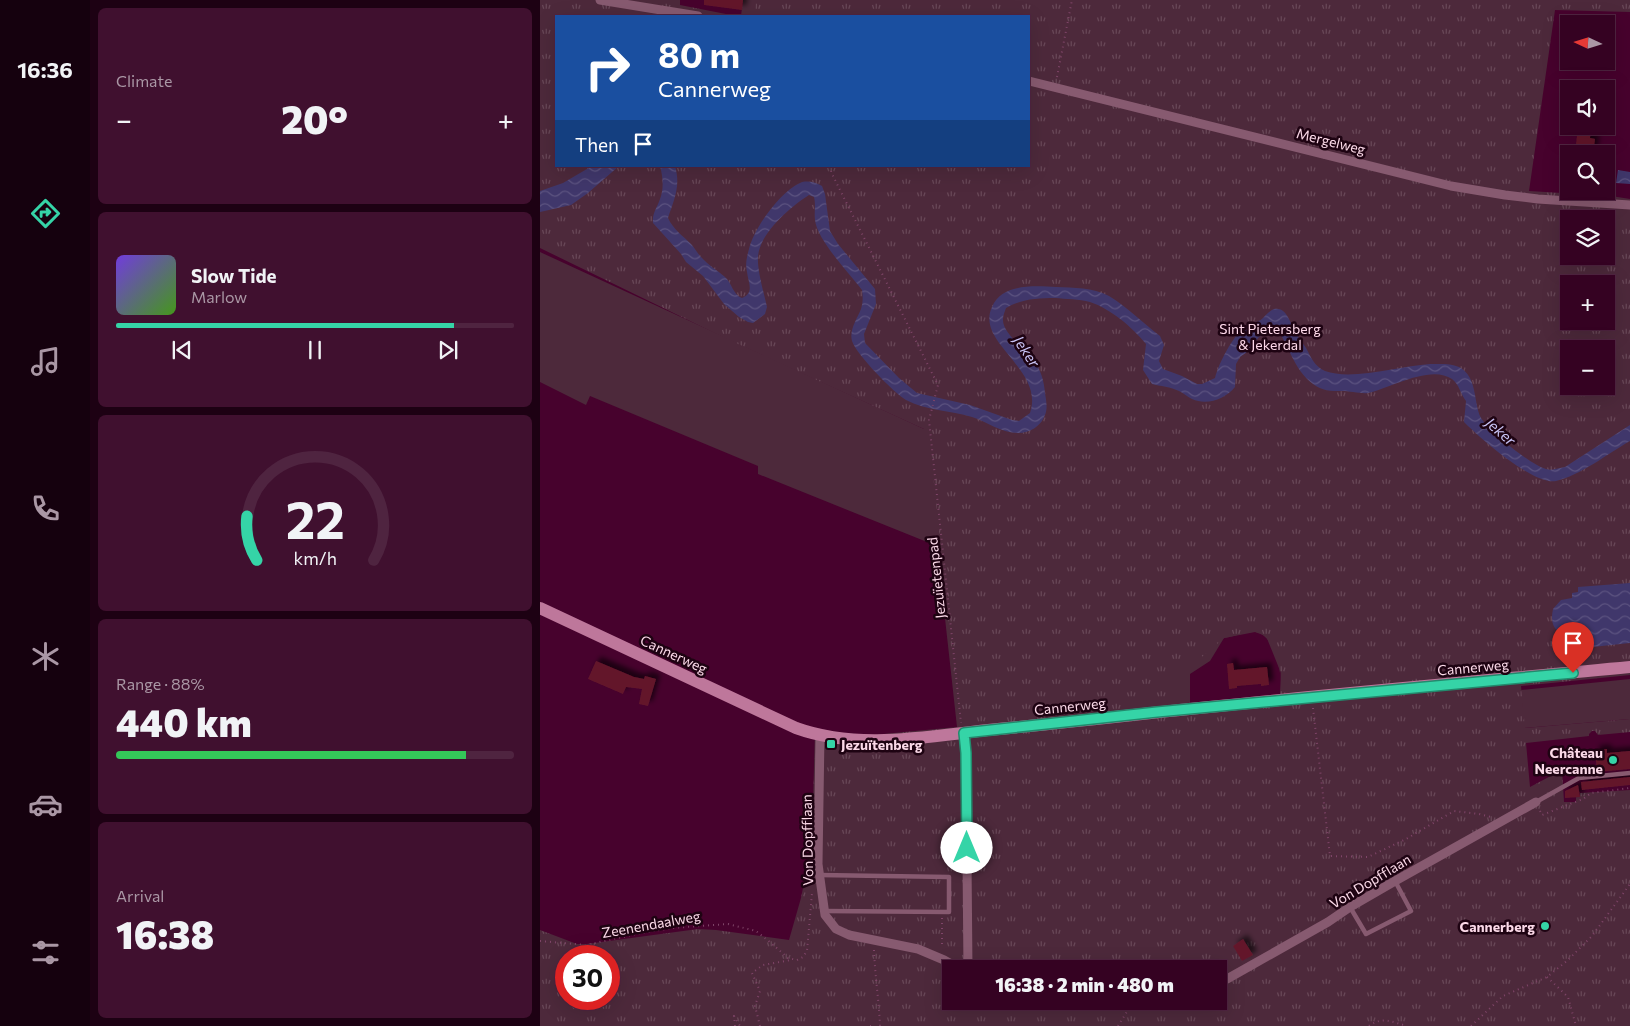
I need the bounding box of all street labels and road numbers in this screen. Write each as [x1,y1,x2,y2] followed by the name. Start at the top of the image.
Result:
[1295,124,1368,158] street label: Mergelweg
[923,536,949,620] street label: Jezuïetenpad
[638,631,711,677] street label: Cannerweg
[1436,655,1510,679] street label: Cannerweg
[1033,694,1107,718] street label: Cannerweg
[798,794,816,886] street label: Von Dopfflaan
[1326,850,1414,912] street label: Von Dopfflaan
[600,907,702,941] street label: Zeenendaalweg

